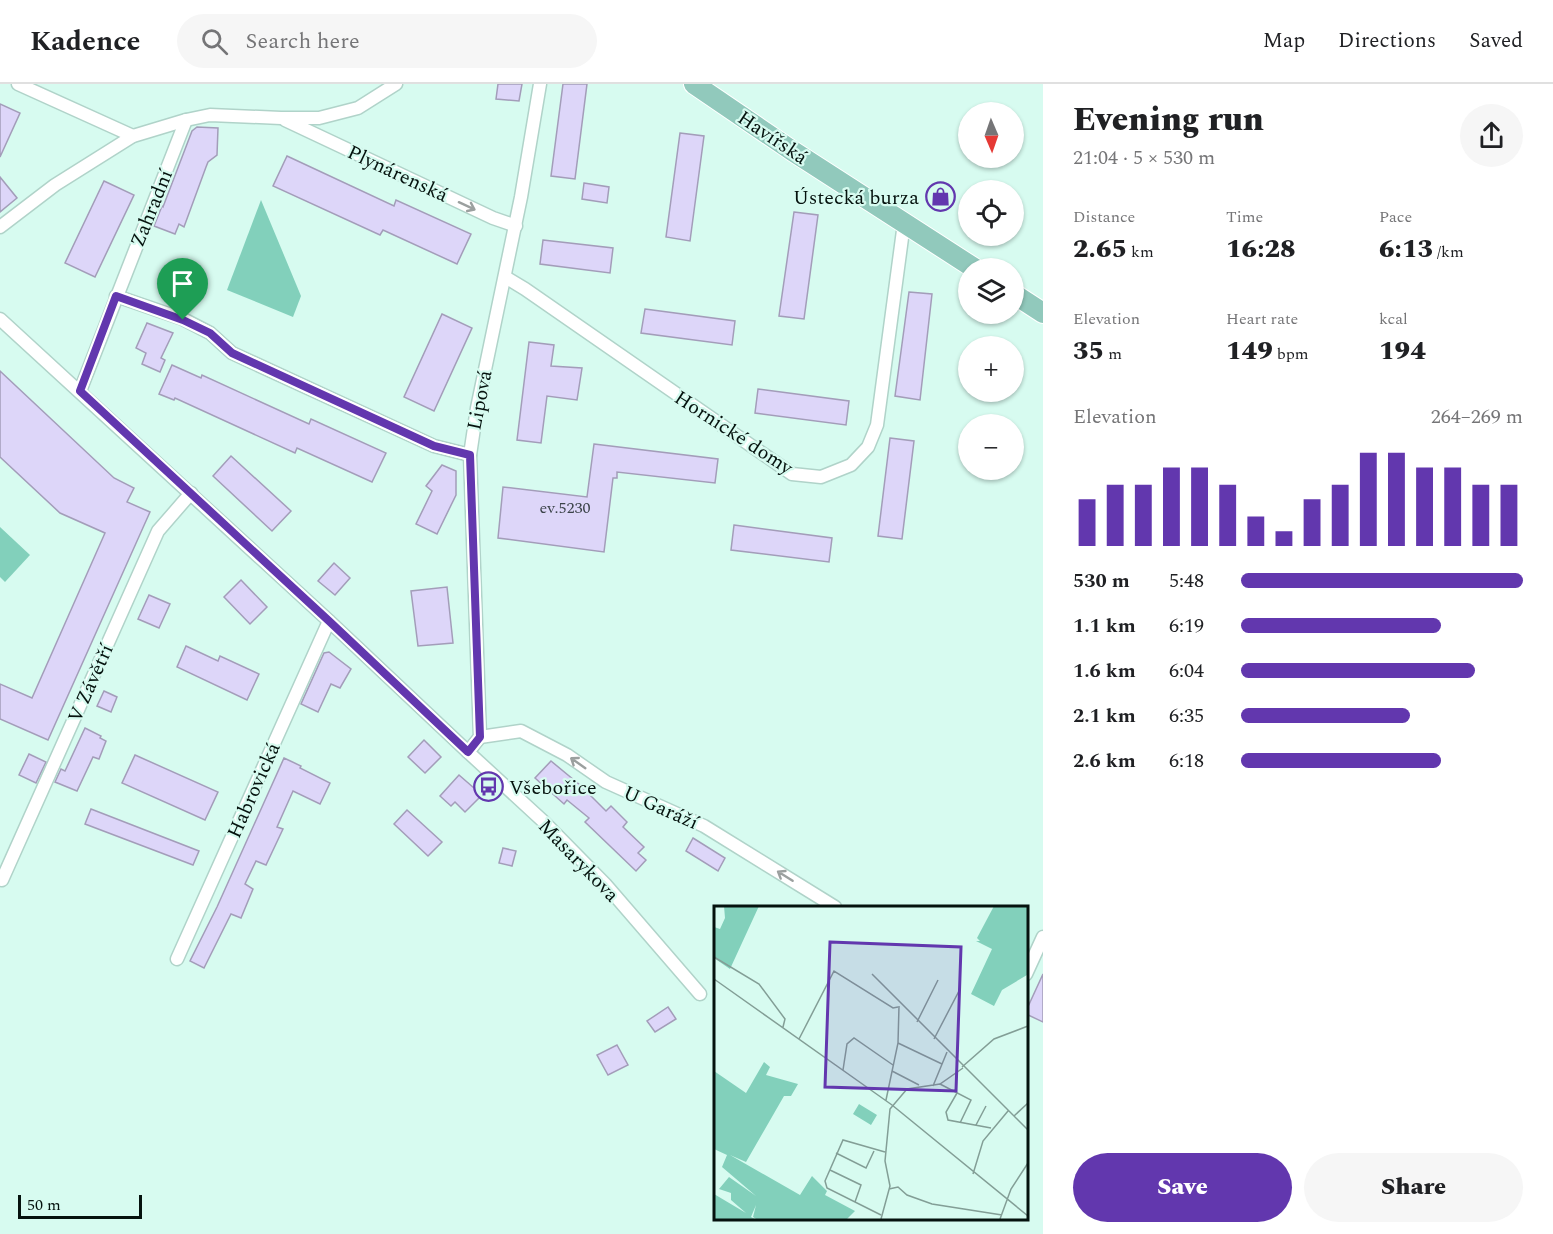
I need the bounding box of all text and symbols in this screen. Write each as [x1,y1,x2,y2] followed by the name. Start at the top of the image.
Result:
[177,14,597,68] search box
[30,20,141,63] text: Kadence
[198,25,231,58] icon: search
[246,25,360,58] text: Search here
[1263,25,1305,57] text: Map
[1338,25,1436,57] text: Directions
[1469,25,1523,57] text: Saved
[1073,95,1264,145] text: Evening run
[958,102,1024,168] north arrow
[958,102,1024,480] map controls
[731,103,814,172] street label: Havířská
[1460,104,1523,167] button: share
[342,137,453,210] street label: Plynárenská
[1073,143,1215,173] text: 21:04 · 5 × 530 m
[123,164,181,252] street label: Zahradní
[958,180,1024,246] button: locate
[924,181,956,213] shop icon: Ústecká burza
[793,183,919,213] place label: Ústecká burza
[457,200,475,212] one-way arrow
[1073,205,1135,229] text: Distance
[1226,205,1263,229] text: Time
[1379,205,1412,229] text: Pace
[1073,229,1127,269] text: 2.65
[1226,229,1296,269] text: 16:28
[1379,229,1433,269] text: 6:13
[1127,240,1154,264] text: km
[1433,240,1464,264] text: /km
[157,258,208,320] pin
[958,258,1024,324] button: layers
[166,267,199,300] icon: arrive
[1073,307,1140,331] text: Elevation
[1226,307,1298,331] text: Heart rate
[1379,307,1408,331] text: kcal
[1073,331,1104,371] text: 35
[1226,331,1273,371] text: 149
[1379,331,1426,371] text: 194
[958,336,1024,402] button: +
[1104,342,1122,366] text: m
[1273,342,1309,366] text: bpm
[459,367,501,433] street label: Lipová
[668,383,800,483] street label: Hornické domy
[1073,402,1157,432] text: Elevation
[1431,402,1523,432] text: 264–269 m
[958,414,1024,480] button: −
[540,496,590,520] house number: ev.5230
[1073,566,1130,596] text: 530 m
[1169,566,1204,596] text: 5:48
[1073,611,1136,641] text: 1.1 km
[1169,611,1204,641] text: 6:19
[60,639,122,728] street label: V Závětří
[1073,656,1136,686] text: 1.6 km
[1169,656,1204,686] text: 6:04
[1073,701,1136,731] text: 2.1 km
[1169,701,1204,731] text: 6:35
[219,738,288,843] street label: Habrovická
[1073,746,1136,776] text: 2.6 km
[1169,746,1204,776] text: 6:18
[570,757,586,769] one-way arrow
[472,771,504,803] bus stop icon: Všebořice
[509,773,597,803] place label: Všebořice
[618,778,704,838] street label: U Garáží
[531,812,626,909] street label: Masarykova
[777,869,794,881] one-way arrow
[714,906,1028,1219] inset map
[1073,1153,1292,1222] button: Save
[1304,1153,1523,1222] button: Share
[18,1192,142,1220] scale bar
[27,1193,61,1217] text: 50 m

